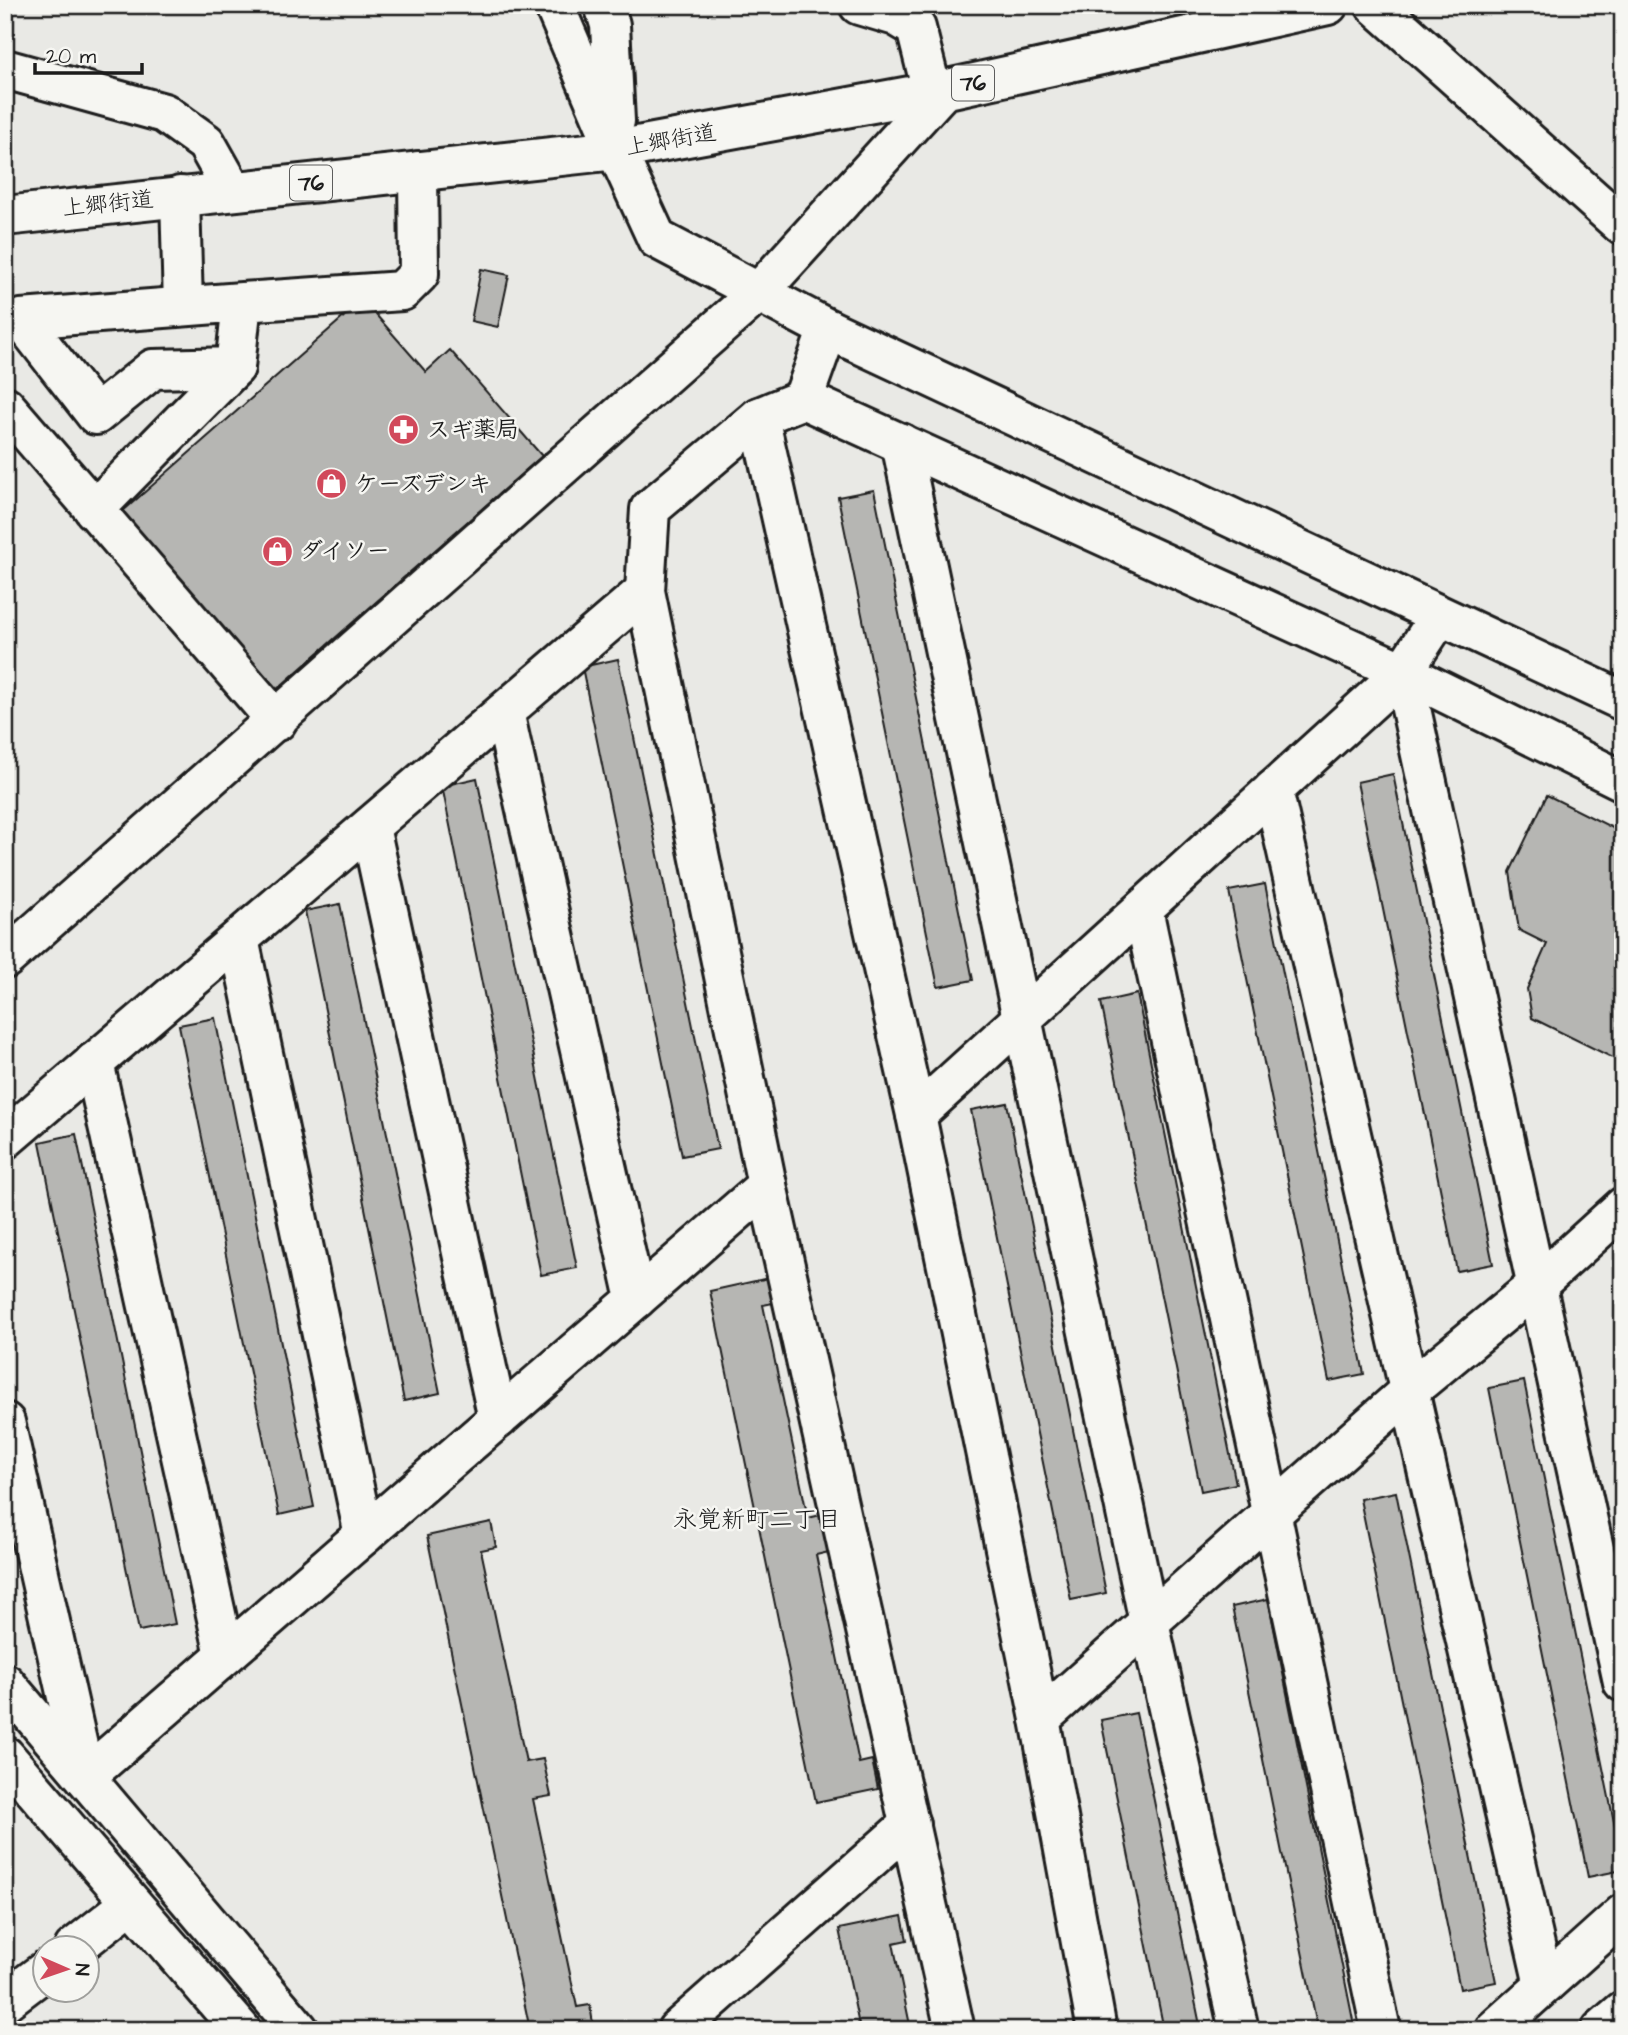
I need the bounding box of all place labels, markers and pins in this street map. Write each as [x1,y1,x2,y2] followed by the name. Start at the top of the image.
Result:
[387,413,421,447] pharmacy icon: スギ薬局
[427,414,519,446] place label: スギ薬局
[315,467,349,501] shop icon: ケーズデンキ
[355,468,491,500] place label: ケーズデンキ
[260,534,294,568] shop icon: ダイソー
[300,535,390,567] place label: ダイソー

